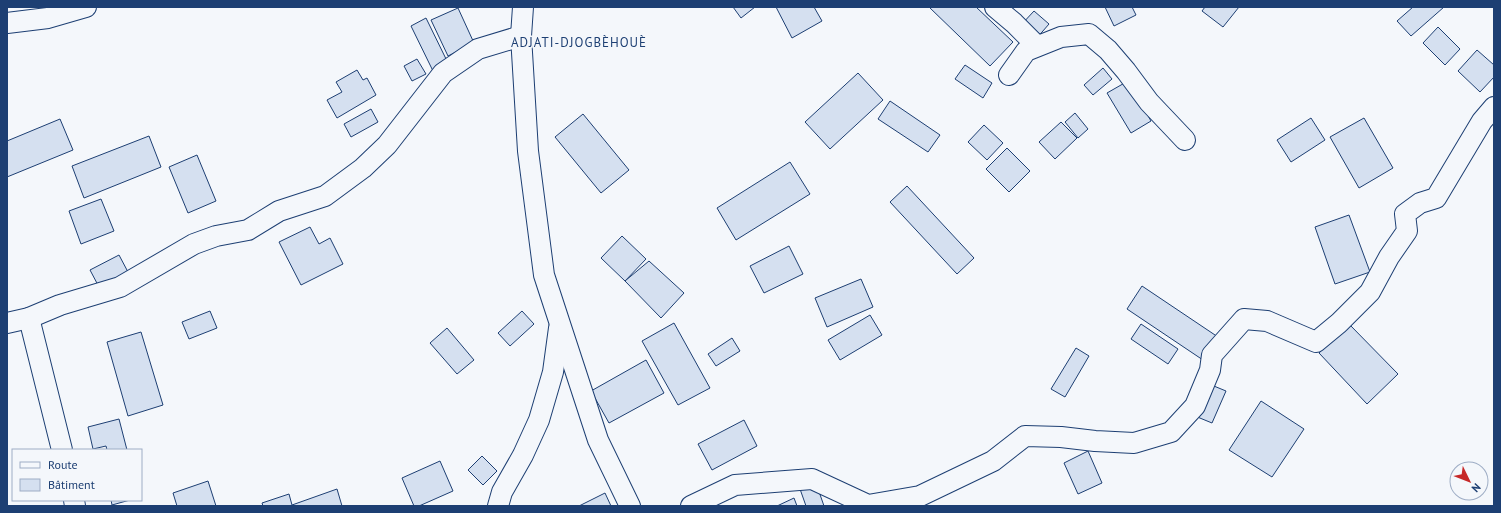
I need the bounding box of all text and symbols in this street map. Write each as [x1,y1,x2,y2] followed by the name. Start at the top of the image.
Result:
[511,34,647,51] district label: ADJATI-DJOGBÈHOUÈ
[12,449,142,501] legend
[48,457,78,472] text: Route
[1449,461,1489,501] north arrow
[48,477,95,492] text: Bâtiment
[1469,480,1484,495] text: N

